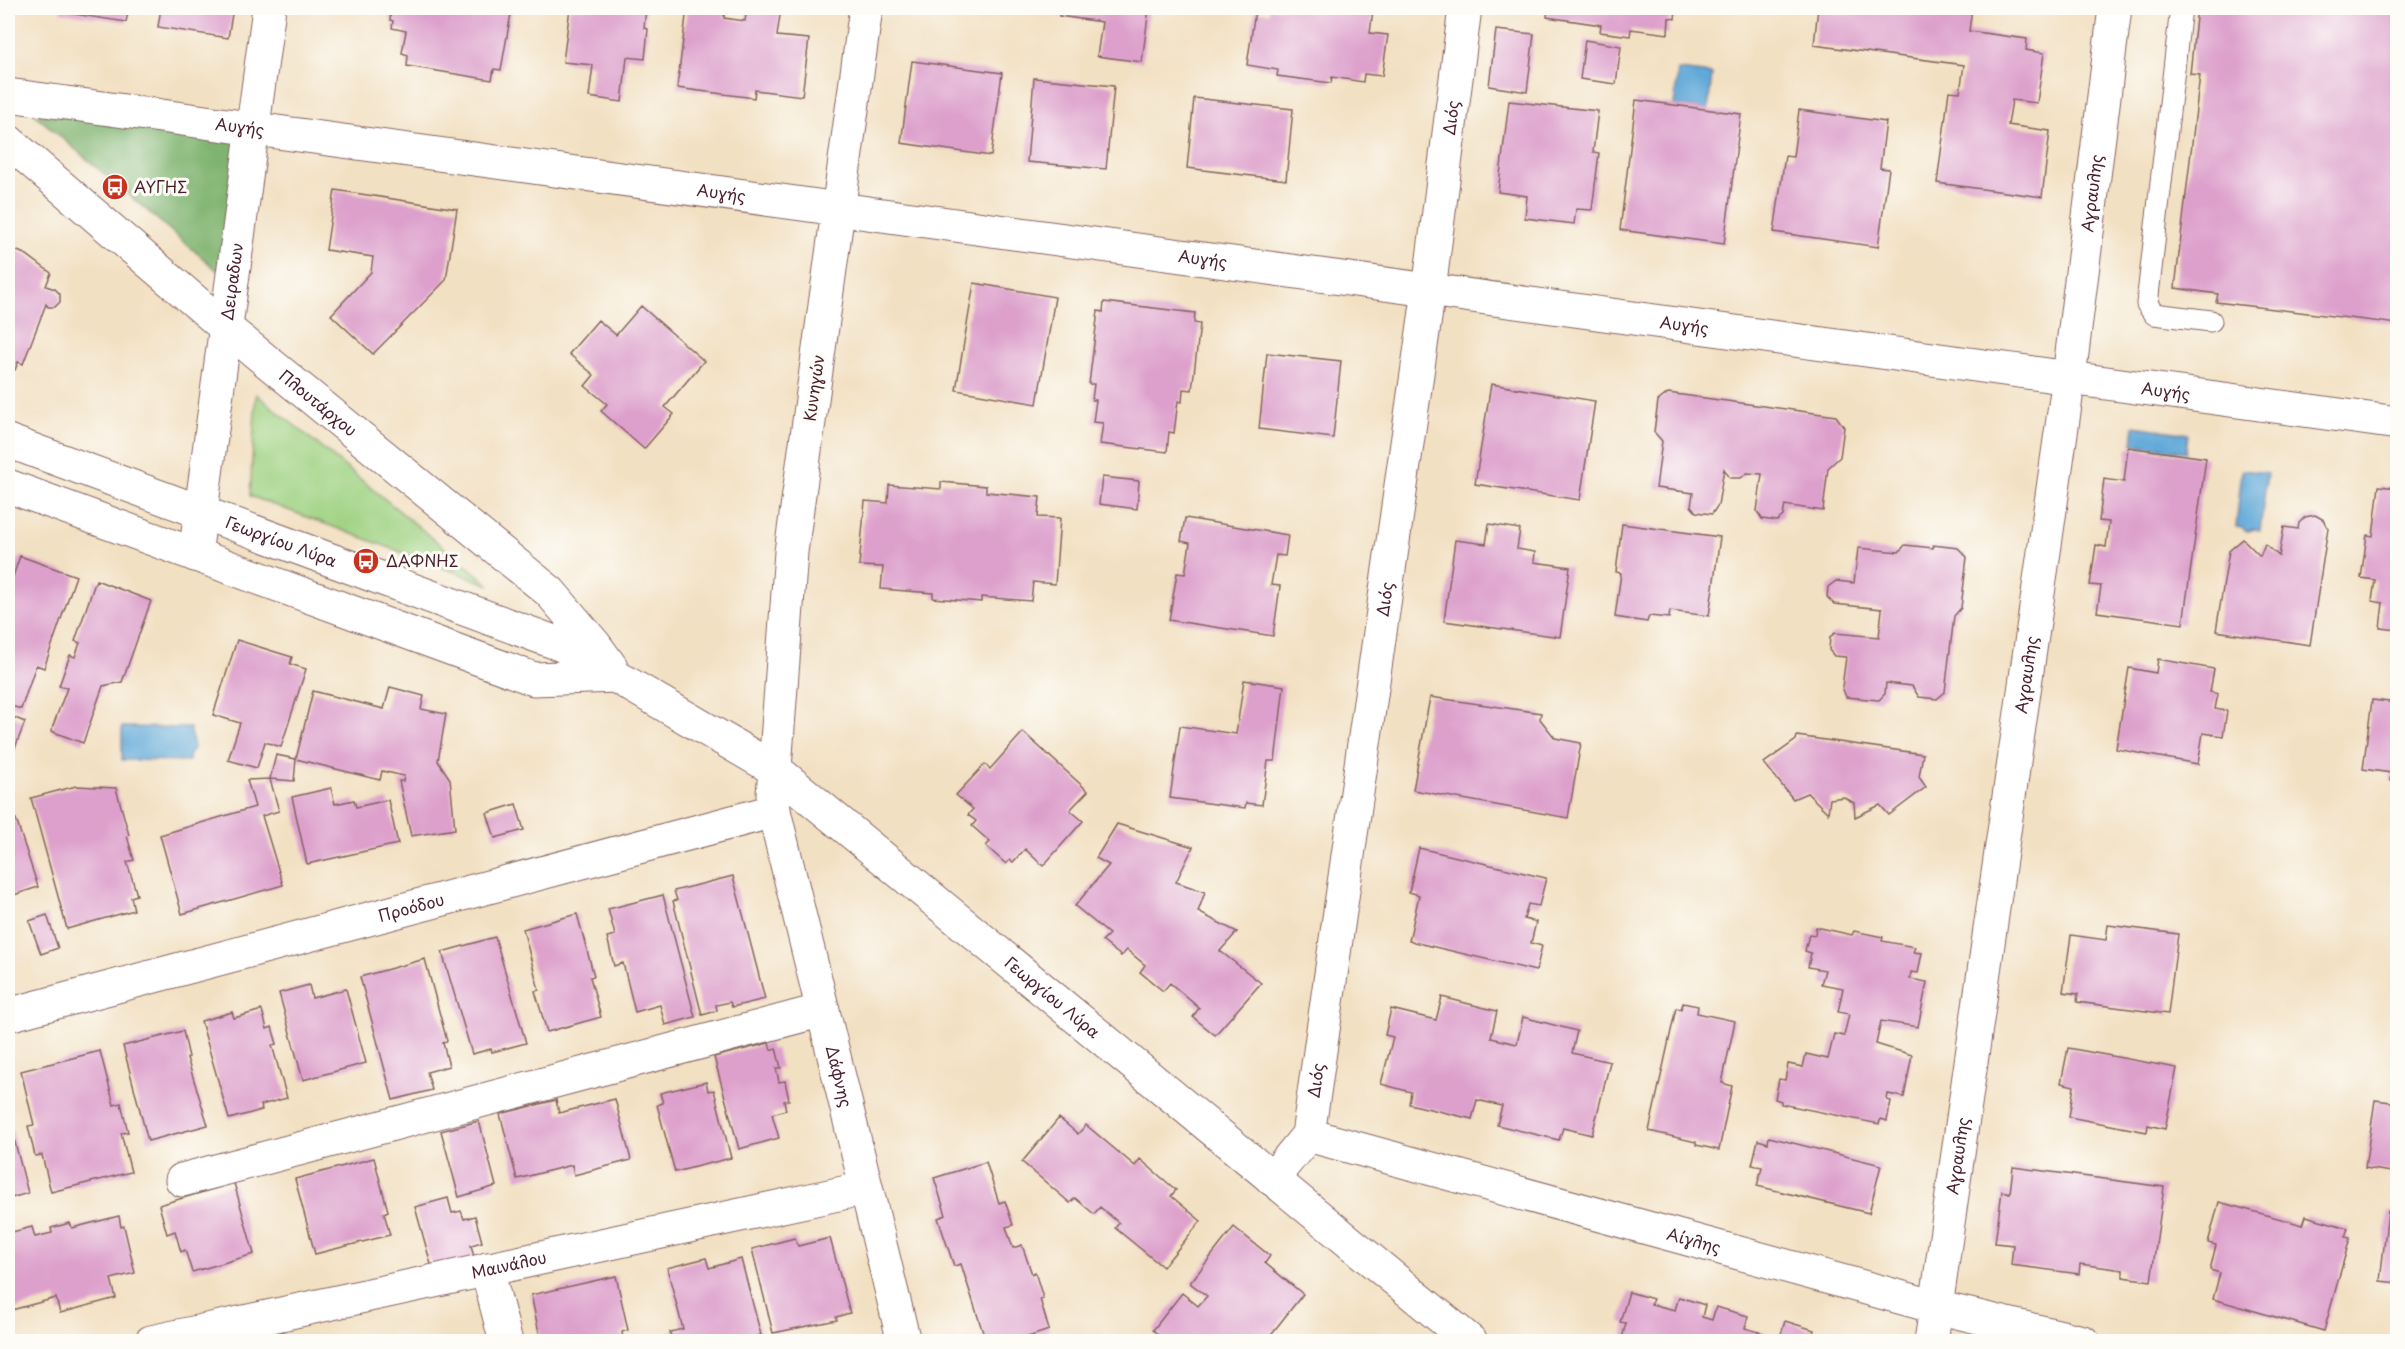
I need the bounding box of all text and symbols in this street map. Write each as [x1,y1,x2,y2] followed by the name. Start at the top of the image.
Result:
[1436,99,1464,136] street label: Διός
[214,111,266,141] street label: Αυγής
[2074,153,2108,233] street label: Αγραυλης
[100,172,130,202] bus stop icon: ΑΥΓΗΣ
[134,174,187,198] place label: ΑΥΓΗΣ
[696,177,747,207] street label: Αυγής
[214,241,248,322] street label: Δειραδων
[1177,243,1229,273] street label: Αυγής
[1659,309,1710,339] street label: Αυγής
[796,353,830,423] street label: Κυνηγών
[275,363,363,441] street label: Πλουτάρχου
[2140,375,2192,405] street label: Αυγής
[222,509,341,572] street label: Γεωργίου Λύρα
[351,546,381,576] bus stop icon: ΔΑΦΝΗΣ
[386,548,459,572] place label: ΔΑΦΝΗΣ
[1369,580,1398,618] street label: Διός
[2008,634,2043,715] street label: Αγραυλης
[375,886,447,927] street label: Προόδου
[1000,950,1106,1043] street label: Γεωργίου Λύρα
[821,1043,859,1110] street label: Δάφνης
[1300,1061,1329,1099] street label: Διός
[1939,1115,1974,1196] street label: Αγραυλης
[1664,1221,1724,1259] street label: Αίγλης
[469,1244,549,1284] street label: Μαινάλου

